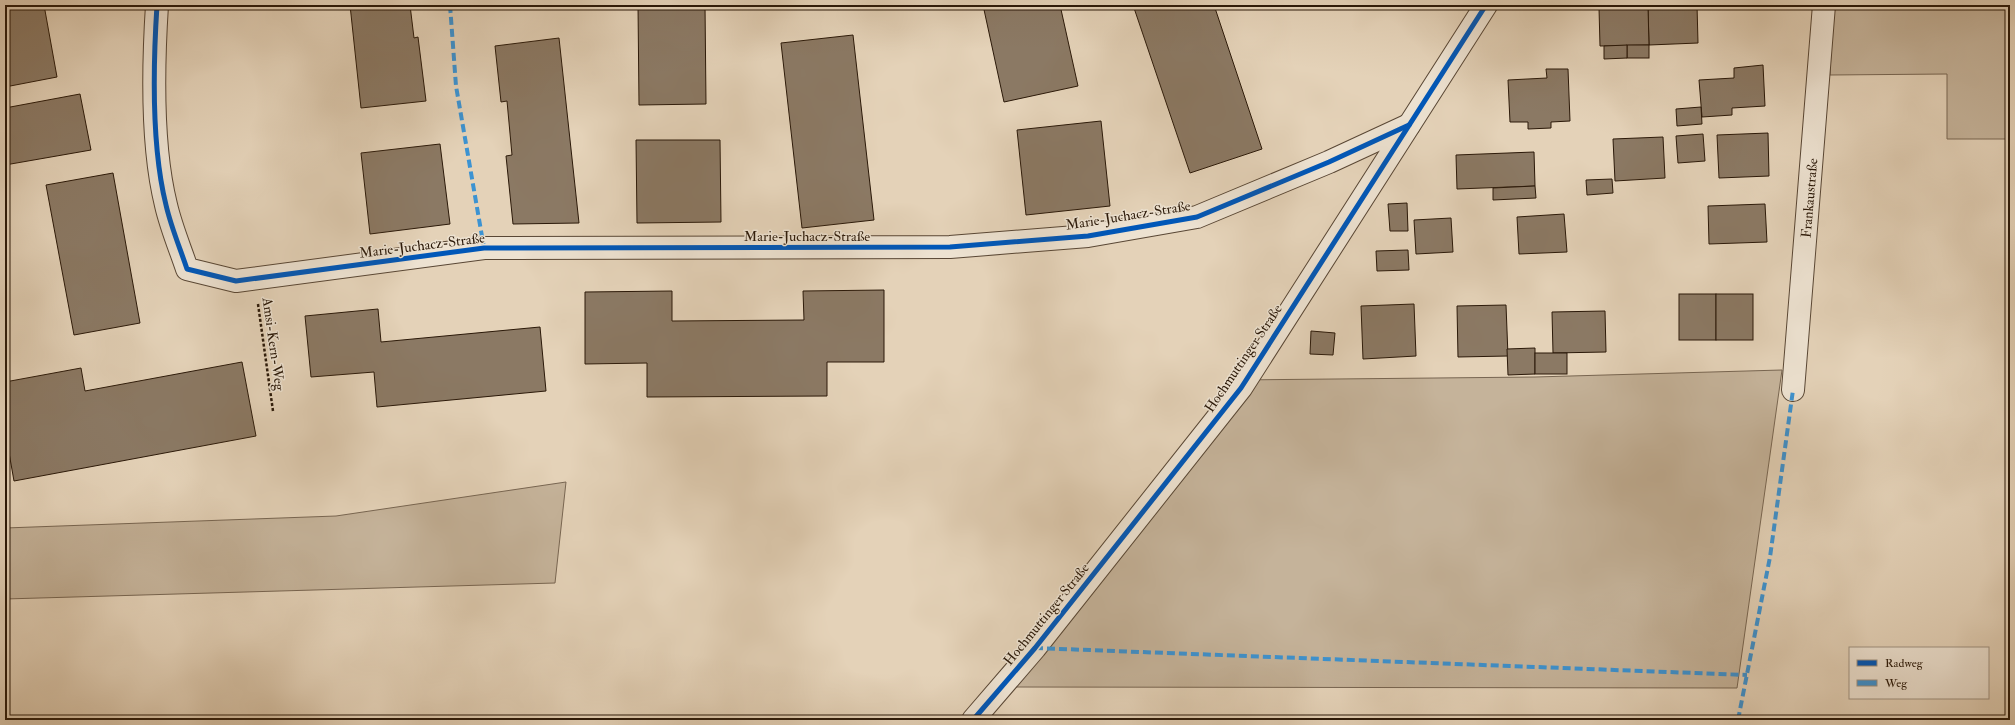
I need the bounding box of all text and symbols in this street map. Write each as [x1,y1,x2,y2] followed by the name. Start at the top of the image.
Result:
[1798,157,1821,239] street label: Frankaustraße
[1064,197,1192,234] street label: Marie-Juchacz-Straße
[744,228,870,245] street label: Marie-Juchacz-Straße
[358,229,486,262] street label: Marie-Juchacz-Straße
[258,295,289,393] street label: Amsi-Kern-Weg
[1201,301,1286,416] street label: Hochmuttinger Straße
[1000,560,1093,669] street label: Hochmuttinger Straße
[1849,647,1989,699] legend
[1885,656,1924,671] text: Radweg
[1884,676,1908,691] text: Weg

